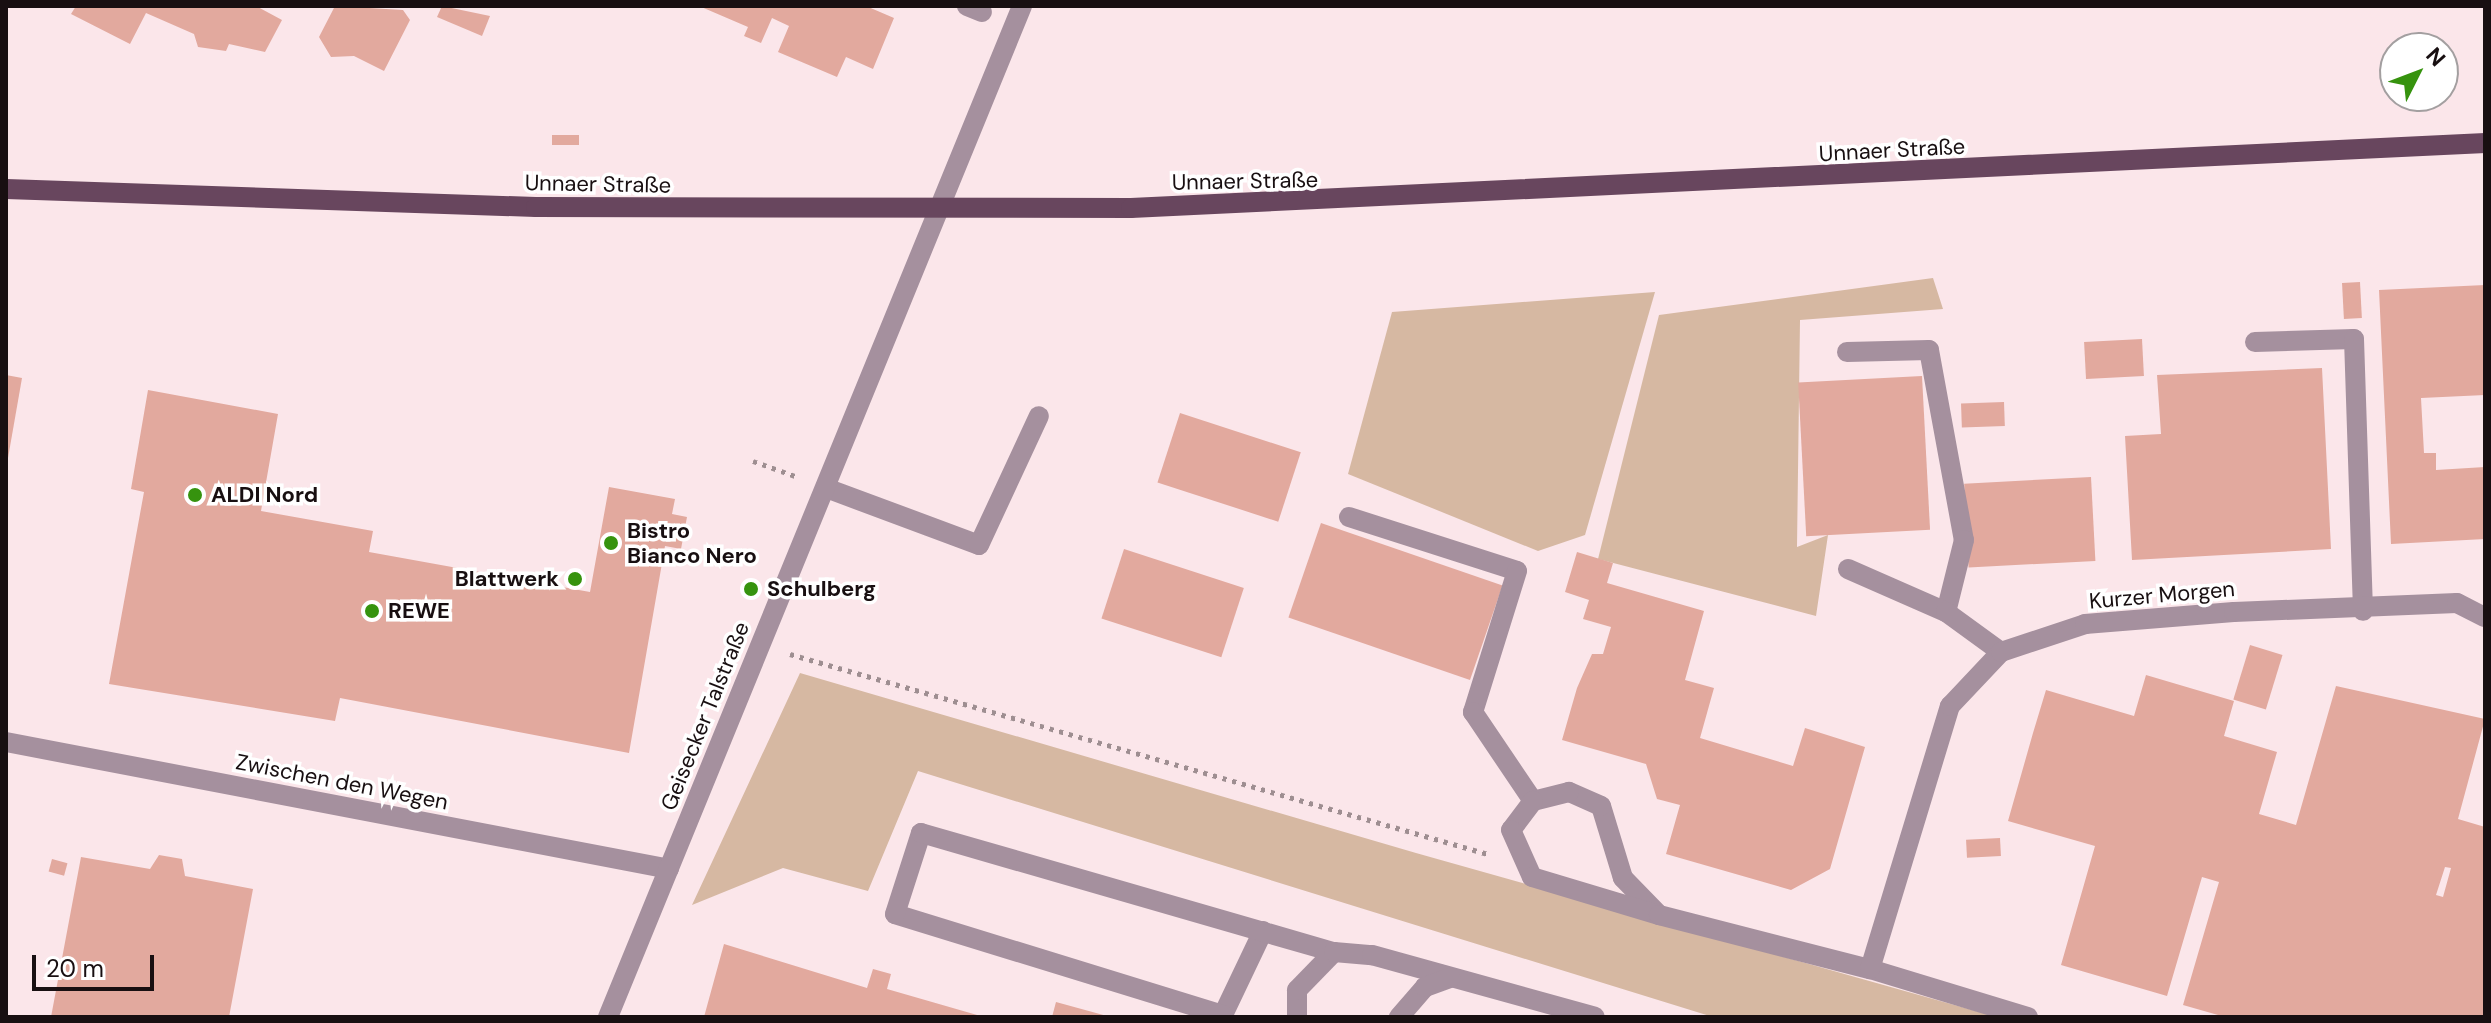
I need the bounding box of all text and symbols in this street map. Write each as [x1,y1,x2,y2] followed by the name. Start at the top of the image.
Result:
[2379,32,2459,112] north arrow
[2420,41,2452,73] text: N
[1818,133,1966,167] street label: Unnaer Straße
[1172,167,1318,195] street label: Unnaer Straße
[525,170,671,198] street label: Unnaer Straße
[211,482,318,508] place label: ALDI Nord
[186,486,204,504] marker: ALDI Nord
[627,517,757,568] place label: Bistro Bianco Nero
[602,534,620,552] marker: Bistro Bianco Nero
[455,566,559,592] place label: Blattwerk
[566,570,584,588] marker: Blattwerk
[2088,575,2236,615] street label: Kurzer Morgen
[767,576,876,602] place label: Schulberg
[742,580,760,598] marker: Schulberg
[388,598,450,624] place label: REWE
[363,602,381,620] marker: REWE
[655,618,755,814] street label: Geisecker Talstraße
[234,748,450,816] street label: Zwischen den Wegen
[36,939,158,989] scale bar
[46,953,104,984] text: 20 m

